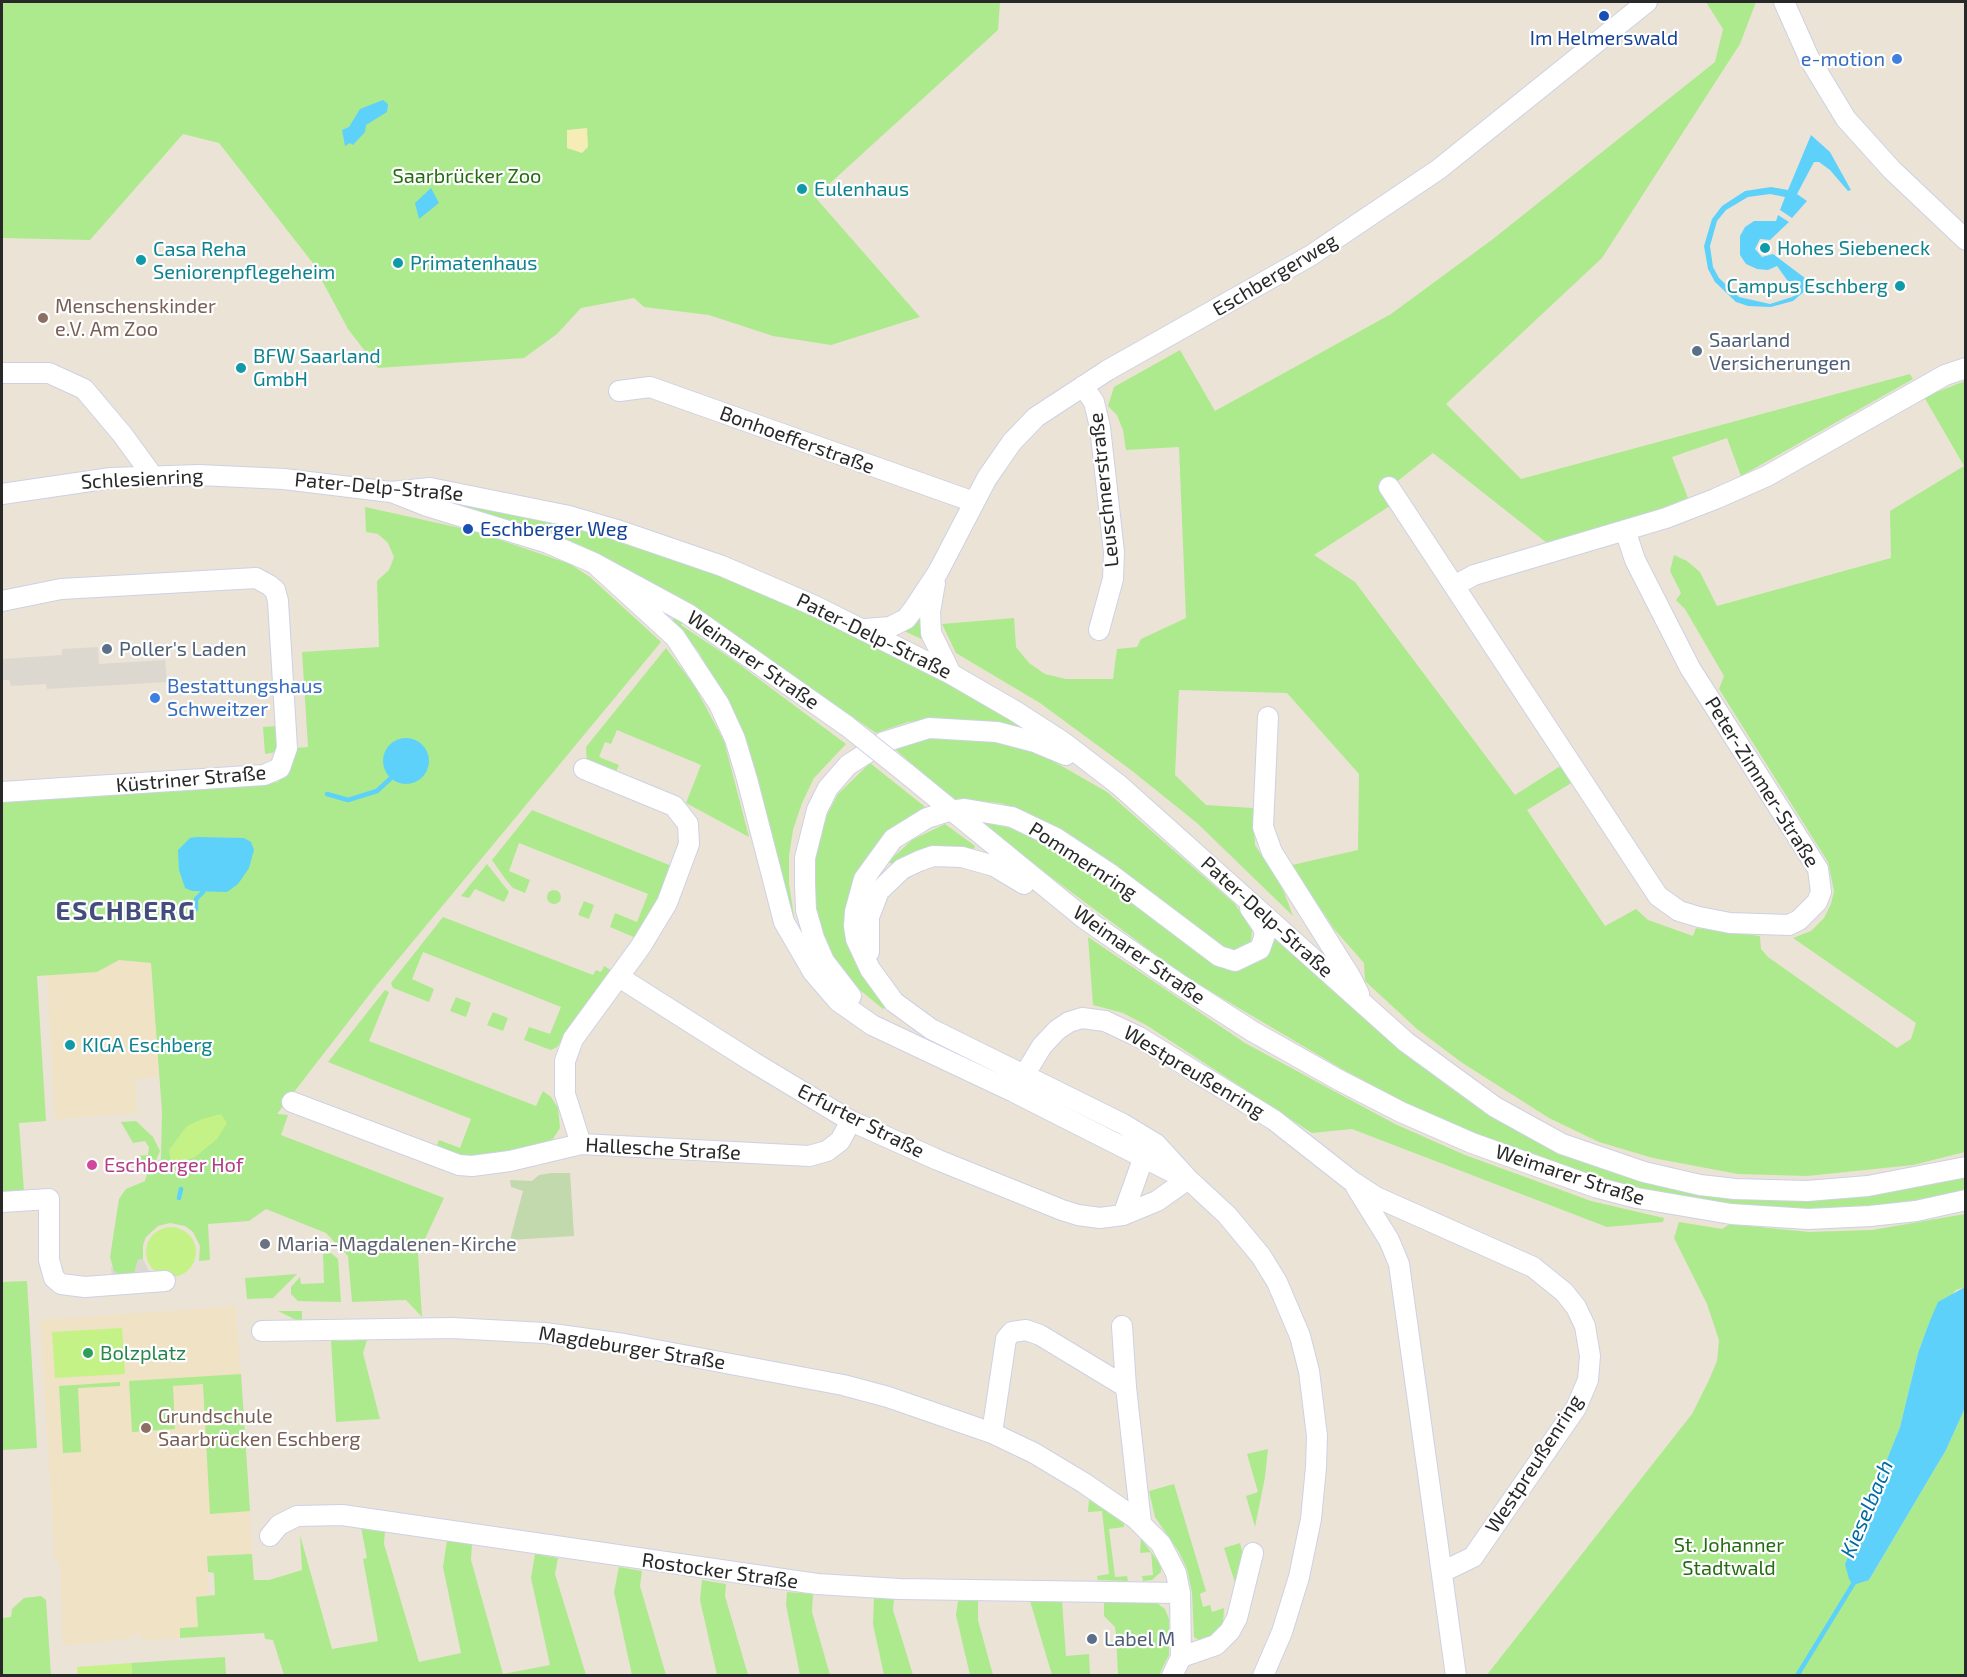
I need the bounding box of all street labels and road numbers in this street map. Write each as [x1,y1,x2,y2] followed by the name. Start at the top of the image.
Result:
[1208,228,1342,322] street label: Eschbergerweg
[716,401,878,479] street label: Bonhoefferstraße
[1084,412,1124,568] street label: Leuschnerstraße
[80,464,204,494] street label: Schlesienring
[294,468,464,506] street label: Pater-Delp-Straße
[793,588,955,684] street label: Pater-Delp-Straße
[682,606,824,714] street label: Weimarer Straße
[1700,692,1824,872] street label: Peter-Zimmer-Straße
[115,760,267,798] street label: Küstriner Straße
[1024,817,1142,905] street label: Pommernring
[1196,851,1338,983] street label: Pater-Delp-Straße
[1068,901,1210,1009] street label: Weimarer Straße
[1119,1020,1269,1124] street label: Westpreußenring
[794,1079,928,1163] street label: Erfurter Straße
[585,1133,741,1165] street label: Hallesche Straße
[1492,1140,1648,1210] street label: Weimarer Straße
[537,1321,727,1375] street label: Magdeburger Straße
[1480,1390,1588,1538] street label: Westpreußenring
[640,1548,800,1594] street label: Rostocker Straße

